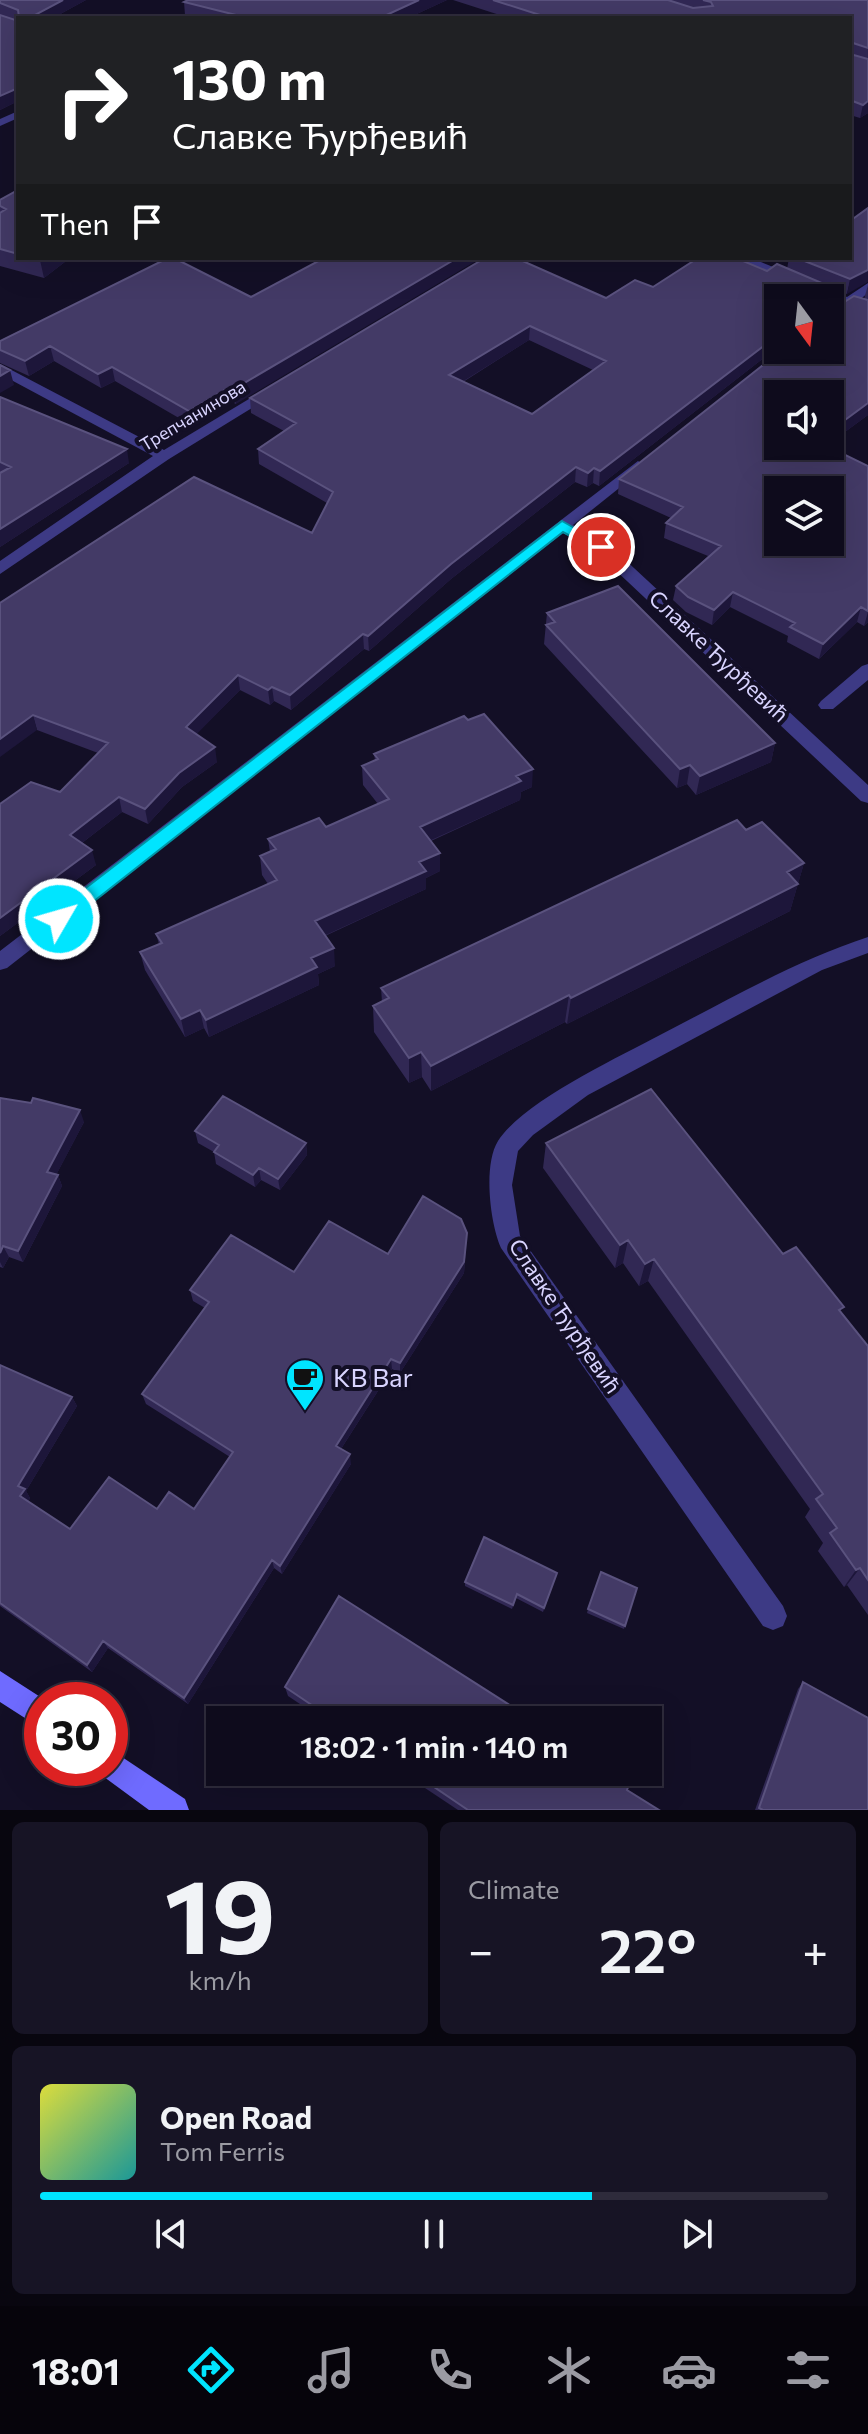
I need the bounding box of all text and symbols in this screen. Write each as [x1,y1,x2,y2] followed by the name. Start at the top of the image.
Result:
[172,43,327,112] text: 130 m
[40,48,144,152] icon: right
[172,112,468,156] text: Славке Ђурђевић
[125,200,169,244] icon: arrive
[40,204,109,241] text: Then
[764,284,844,364] north arrow
[764,284,844,556] map controls
[136,375,249,455] street label: Трепчанинова
[764,380,844,460] button: sound
[764,476,844,556] button: layers
[567,513,635,581] pin
[579,525,623,569] icon: arrive
[644,584,795,727] street label: Славке Ђурђевић
[17,877,101,961] position arrow
[504,1233,627,1398] street label: Славке Ђурђевић
[284,1357,326,1412] cafe icon: KB Bar
[333,1361,413,1392] place label: KB Bar
[24,1682,128,1786] speed limit sign: 30
[300,1727,568,1764] text: 18:02 · 1 min · 140 m
[164,1848,276,1975] text: 19
[468,1873,560,1904] text: Climate
[599,1912,696,1985] text: 22°
[468,1922,493,1976] text: −
[802,1922,828,1976] text: +
[188,1964,252,1995] text: km/h
[160,2098,312,2135] text: Open Road
[160,2135,285,2166] text: Tom Ferris
[149,2212,193,2256] icon: previous
[412,2212,456,2256] icon: pause
[675,2212,719,2256] icon: next
[183,2342,239,2398] icon: directions
[303,2342,359,2398] icon: music
[422,2342,478,2398] icon: phone
[541,2342,597,2398] icon: climate
[661,2342,717,2398] icon: car
[780,2342,836,2398] icon: filters
[32,2348,120,2392] text: 18:01

